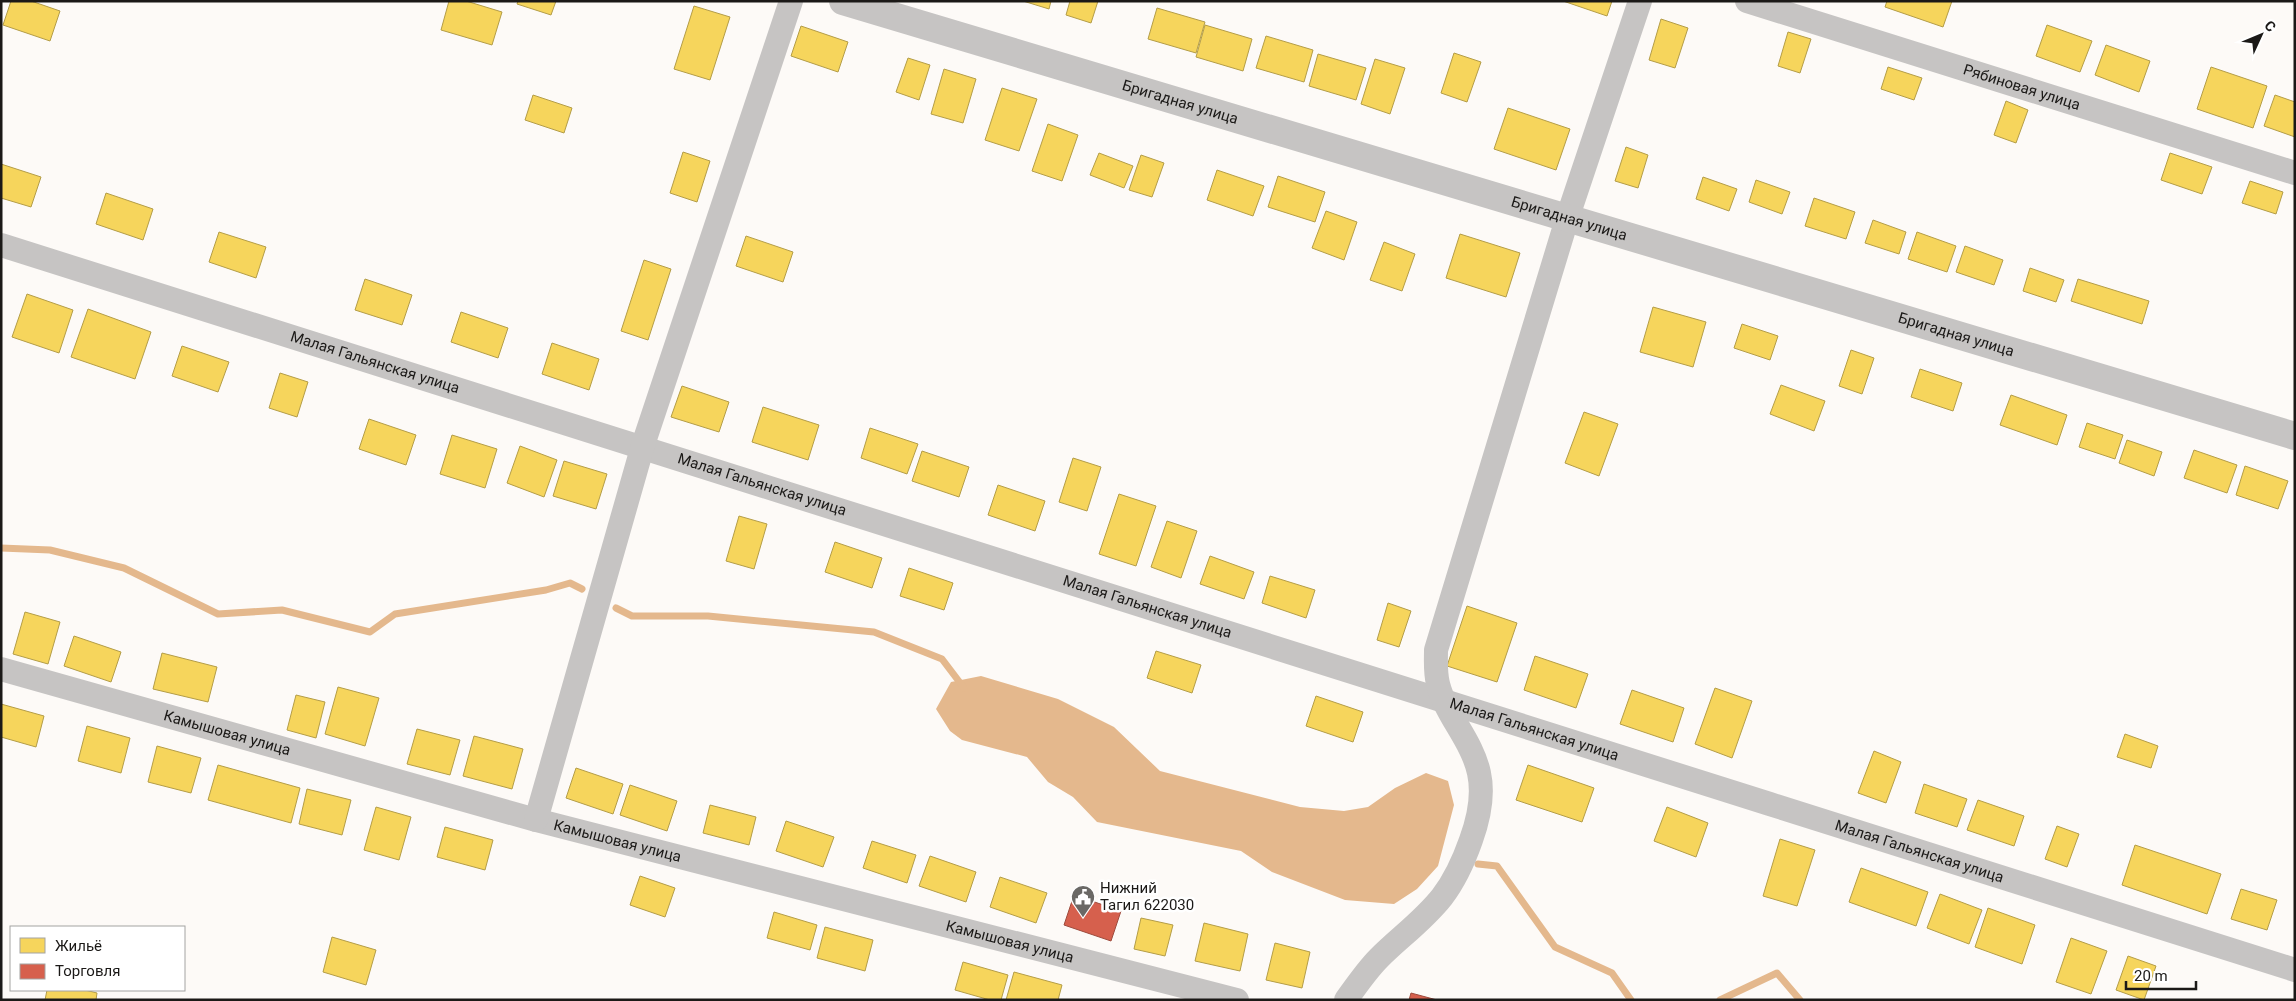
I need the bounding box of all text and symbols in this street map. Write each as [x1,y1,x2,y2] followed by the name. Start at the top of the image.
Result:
[2236,10,2286,60] north arrow
[2261,17,2279,35] text: С
[1961,60,2083,114] street label: Рябиновая улица
[1120,76,1240,128] street label: Бригадная улица
[1509,193,1629,244] street label: Бригадная улица
[1896,309,2016,360] street label: Бригадная улица
[288,327,462,397] street label: Малая Гальянская улица
[676,449,849,520] street label: Малая Гальянская улица
[1061,571,1234,642] street label: Малая Гальянская улица
[1448,694,1621,765] street label: Малая Гальянская улица
[162,706,293,759] street label: Камышовая улица
[552,816,683,866] street label: Камышовая улица
[1833,816,2006,887] street label: Малая Гальянская улица
[1100,879,1194,914] place label: Нижний Тагил 622030
[1070,884,1096,918] public building icon: Нижний Тагил 622030
[944,917,1076,967] street label: Камышовая улица
[10,926,185,991] legend
[55,937,102,955] text: Жильё
[2126,958,2196,990] scale bar
[55,962,120,980] text: Торговля
[2134,967,2168,985] text: 20 m

